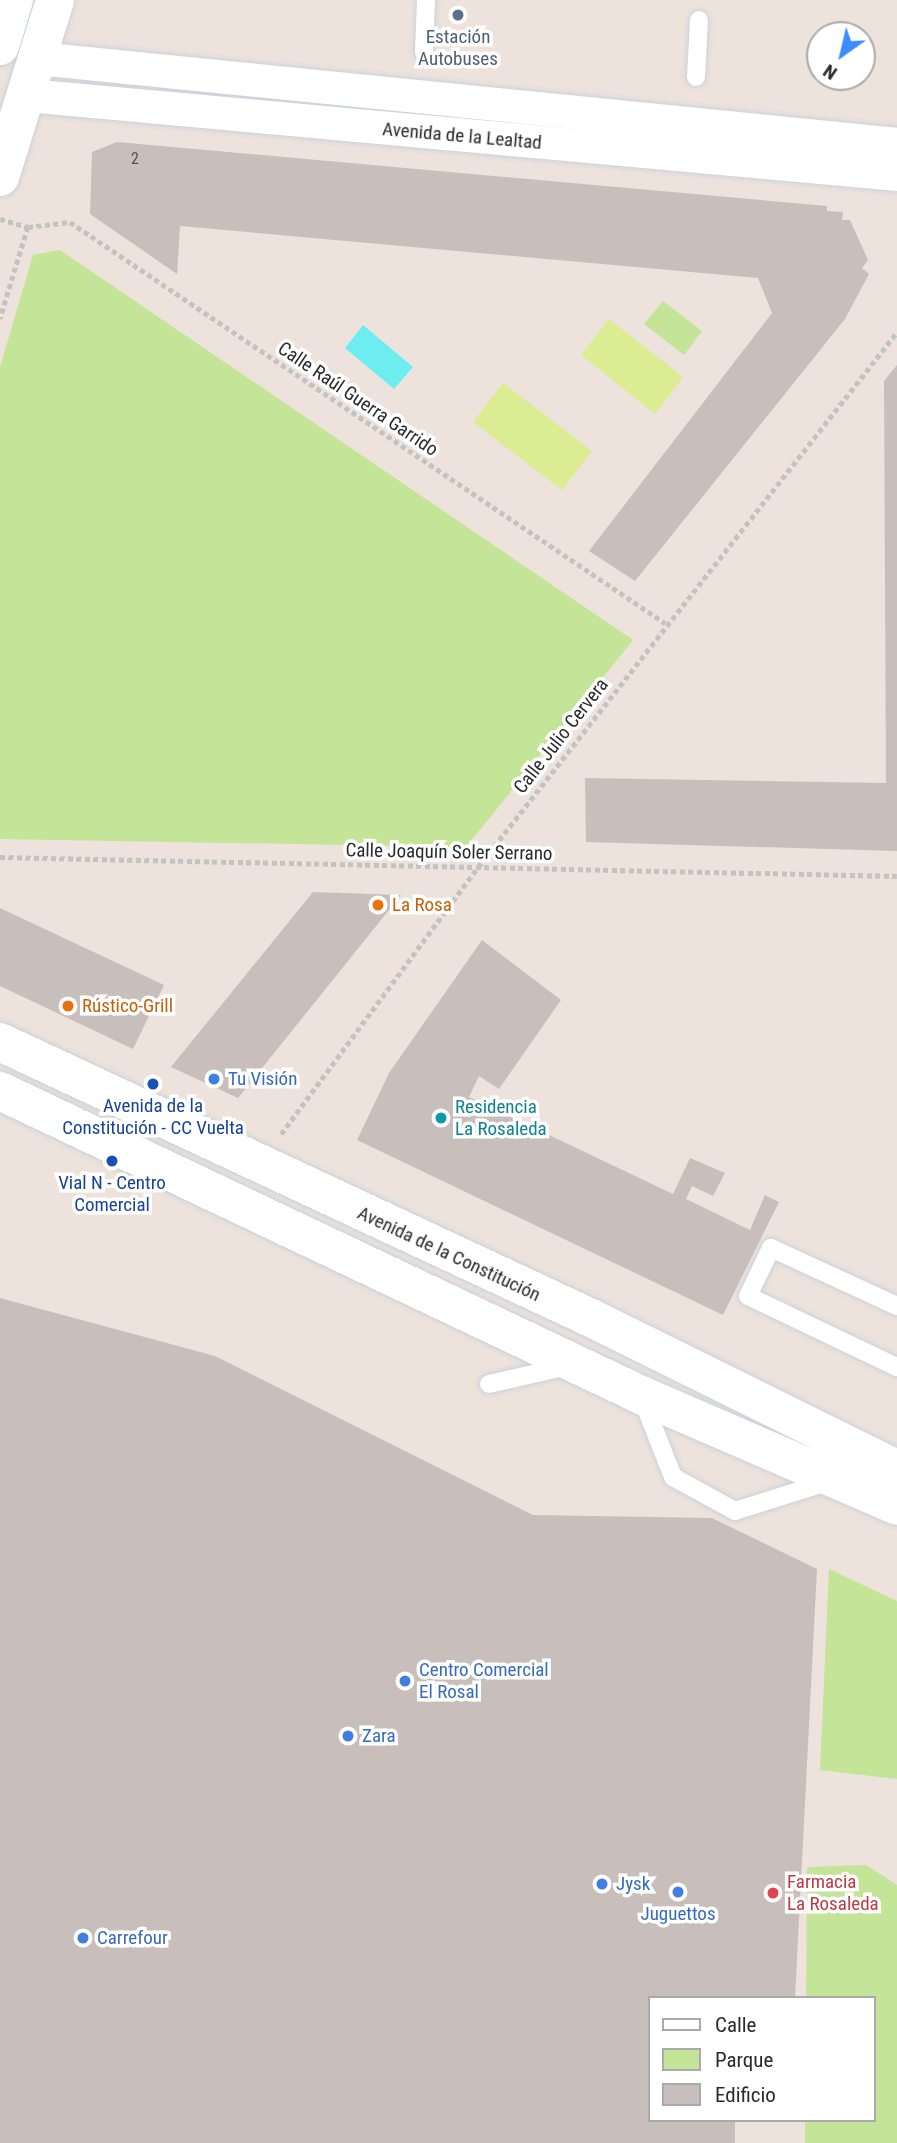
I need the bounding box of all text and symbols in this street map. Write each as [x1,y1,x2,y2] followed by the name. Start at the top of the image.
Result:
[450,7,466,23] marker: Estación Autobuses
[806,21,876,91] north arrow
[418,26,498,70] place label: Estación Autobuses
[819,59,841,85] text: N
[381,118,543,154] street label: Avenida de la Lealtad
[131,149,139,169] house number: 2
[274,337,442,461] street label: Calle Raúl Guerra Garrido
[509,674,613,798] street label: Calle Julio Cervera
[345,839,553,865] street label: Calle Joaquín Soler Serrano
[392,894,452,916] place label: La Rosa
[370,897,386,913] marker: La Rosa
[82,995,173,1017] place label: Rústico-Grill
[60,998,76,1014] marker: Rústico-Grill
[228,1068,297,1090] place label: Tu Visión
[206,1071,222,1087] marker: Tu Visión
[145,1076,161,1092] marker: Avenida de la Constitución - CC Vuelta
[62,1095,244,1139] place label: Avenida de la Constitución - CC Vuelta
[455,1096,547,1140] place label: Residencia La Rosaleda
[433,1110,449,1126] marker: Residencia La Rosaleda
[104,1153,120,1169] marker: Vial N - Centro Comercial
[58,1172,166,1216] place label: Vial N - Centro Comercial
[354,1202,544,1306] street label: Avenida de la Constitución
[419,1659,549,1703] place label: Centro Comercial El Rosal
[397,1673,413,1689] marker: Centro Comercial El Rosal
[362,1725,396,1747] place label: Zara
[340,1728,356,1744] marker: Zara
[787,1871,879,1915] place label: Farmacia La Rosaleda
[616,1873,650,1895] place label: Jysk
[594,1876,610,1892] marker: Jysk
[670,1884,686,1900] marker: Juguettos
[765,1885,781,1901] marker: Farmacia La Rosaleda
[640,1903,716,1925] place label: Juguettos
[97,1927,168,1949] place label: Carrefour
[75,1930,91,1946] marker: Carrefour
[648,1996,876,2122] legend
[715,2013,756,2037] text: Calle
[715,2048,773,2072] text: Parque
[715,2083,776,2107] text: Edificio

